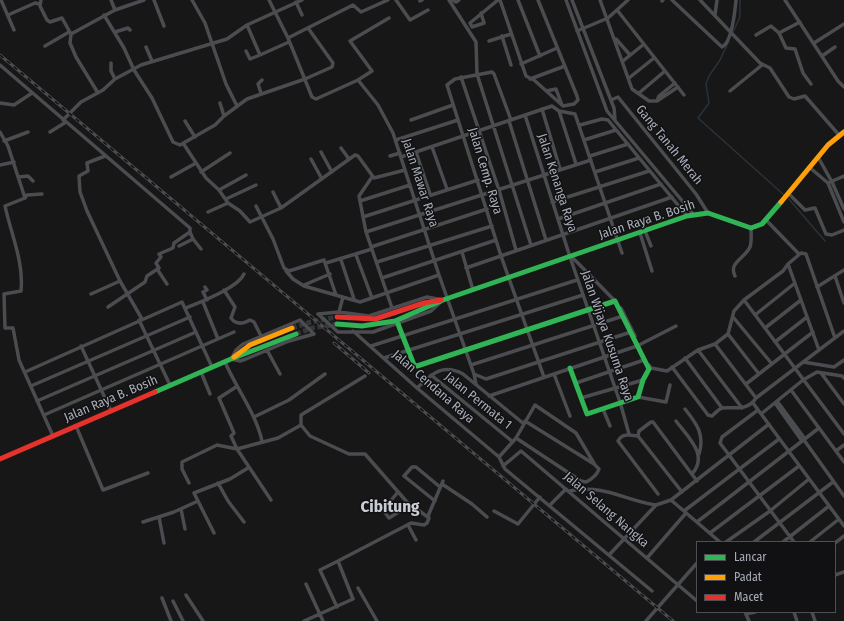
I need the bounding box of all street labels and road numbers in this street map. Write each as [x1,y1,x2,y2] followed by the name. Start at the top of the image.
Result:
[632,102,706,188] street label: Gang Tanah Merah
[464,126,506,216] street label: Jalan Cemp. Raya
[534,132,580,234] street label: Jalan Kenanga Raya
[398,137,442,229] street label: Jalan Mawar Raya
[597,197,697,243] street label: Jalan Raya B. Bosih
[577,269,637,403] street label: Jalan Wijaya Kusuma Raya
[389,347,477,427] street label: Jalan Cendana Raya
[441,369,515,433] street label: Jalan Permata 1
[62,372,160,426] street label: Jalan Raya B. Bosih
[560,469,652,551] street label: Jalan Selang Nangka

